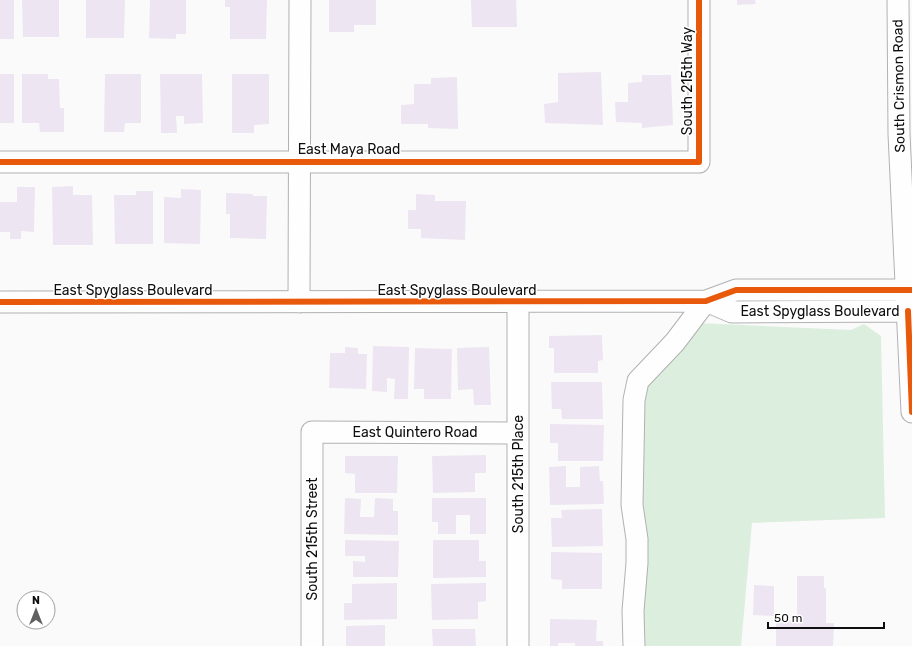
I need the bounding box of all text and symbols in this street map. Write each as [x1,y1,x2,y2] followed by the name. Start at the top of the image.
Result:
[889,19,909,153] street label: South Crismon Road
[679,26,696,135] street label: South 215th Way
[298,141,400,158] street label: East Maya Road
[53,282,213,299] street label: East Spyglass Boulevard
[377,282,537,299] street label: East Spyglass Boulevard
[740,303,900,320] street label: East Spyglass Boulevard
[510,415,527,533] street label: South 215th Place
[352,424,478,441] street label: East Quintero Road
[304,477,321,601] street label: South 215th Street
[16,590,56,630] north arrow
[32,594,40,607] text: N
[768,604,884,630] scale bar
[774,611,802,625] text: 50 m

